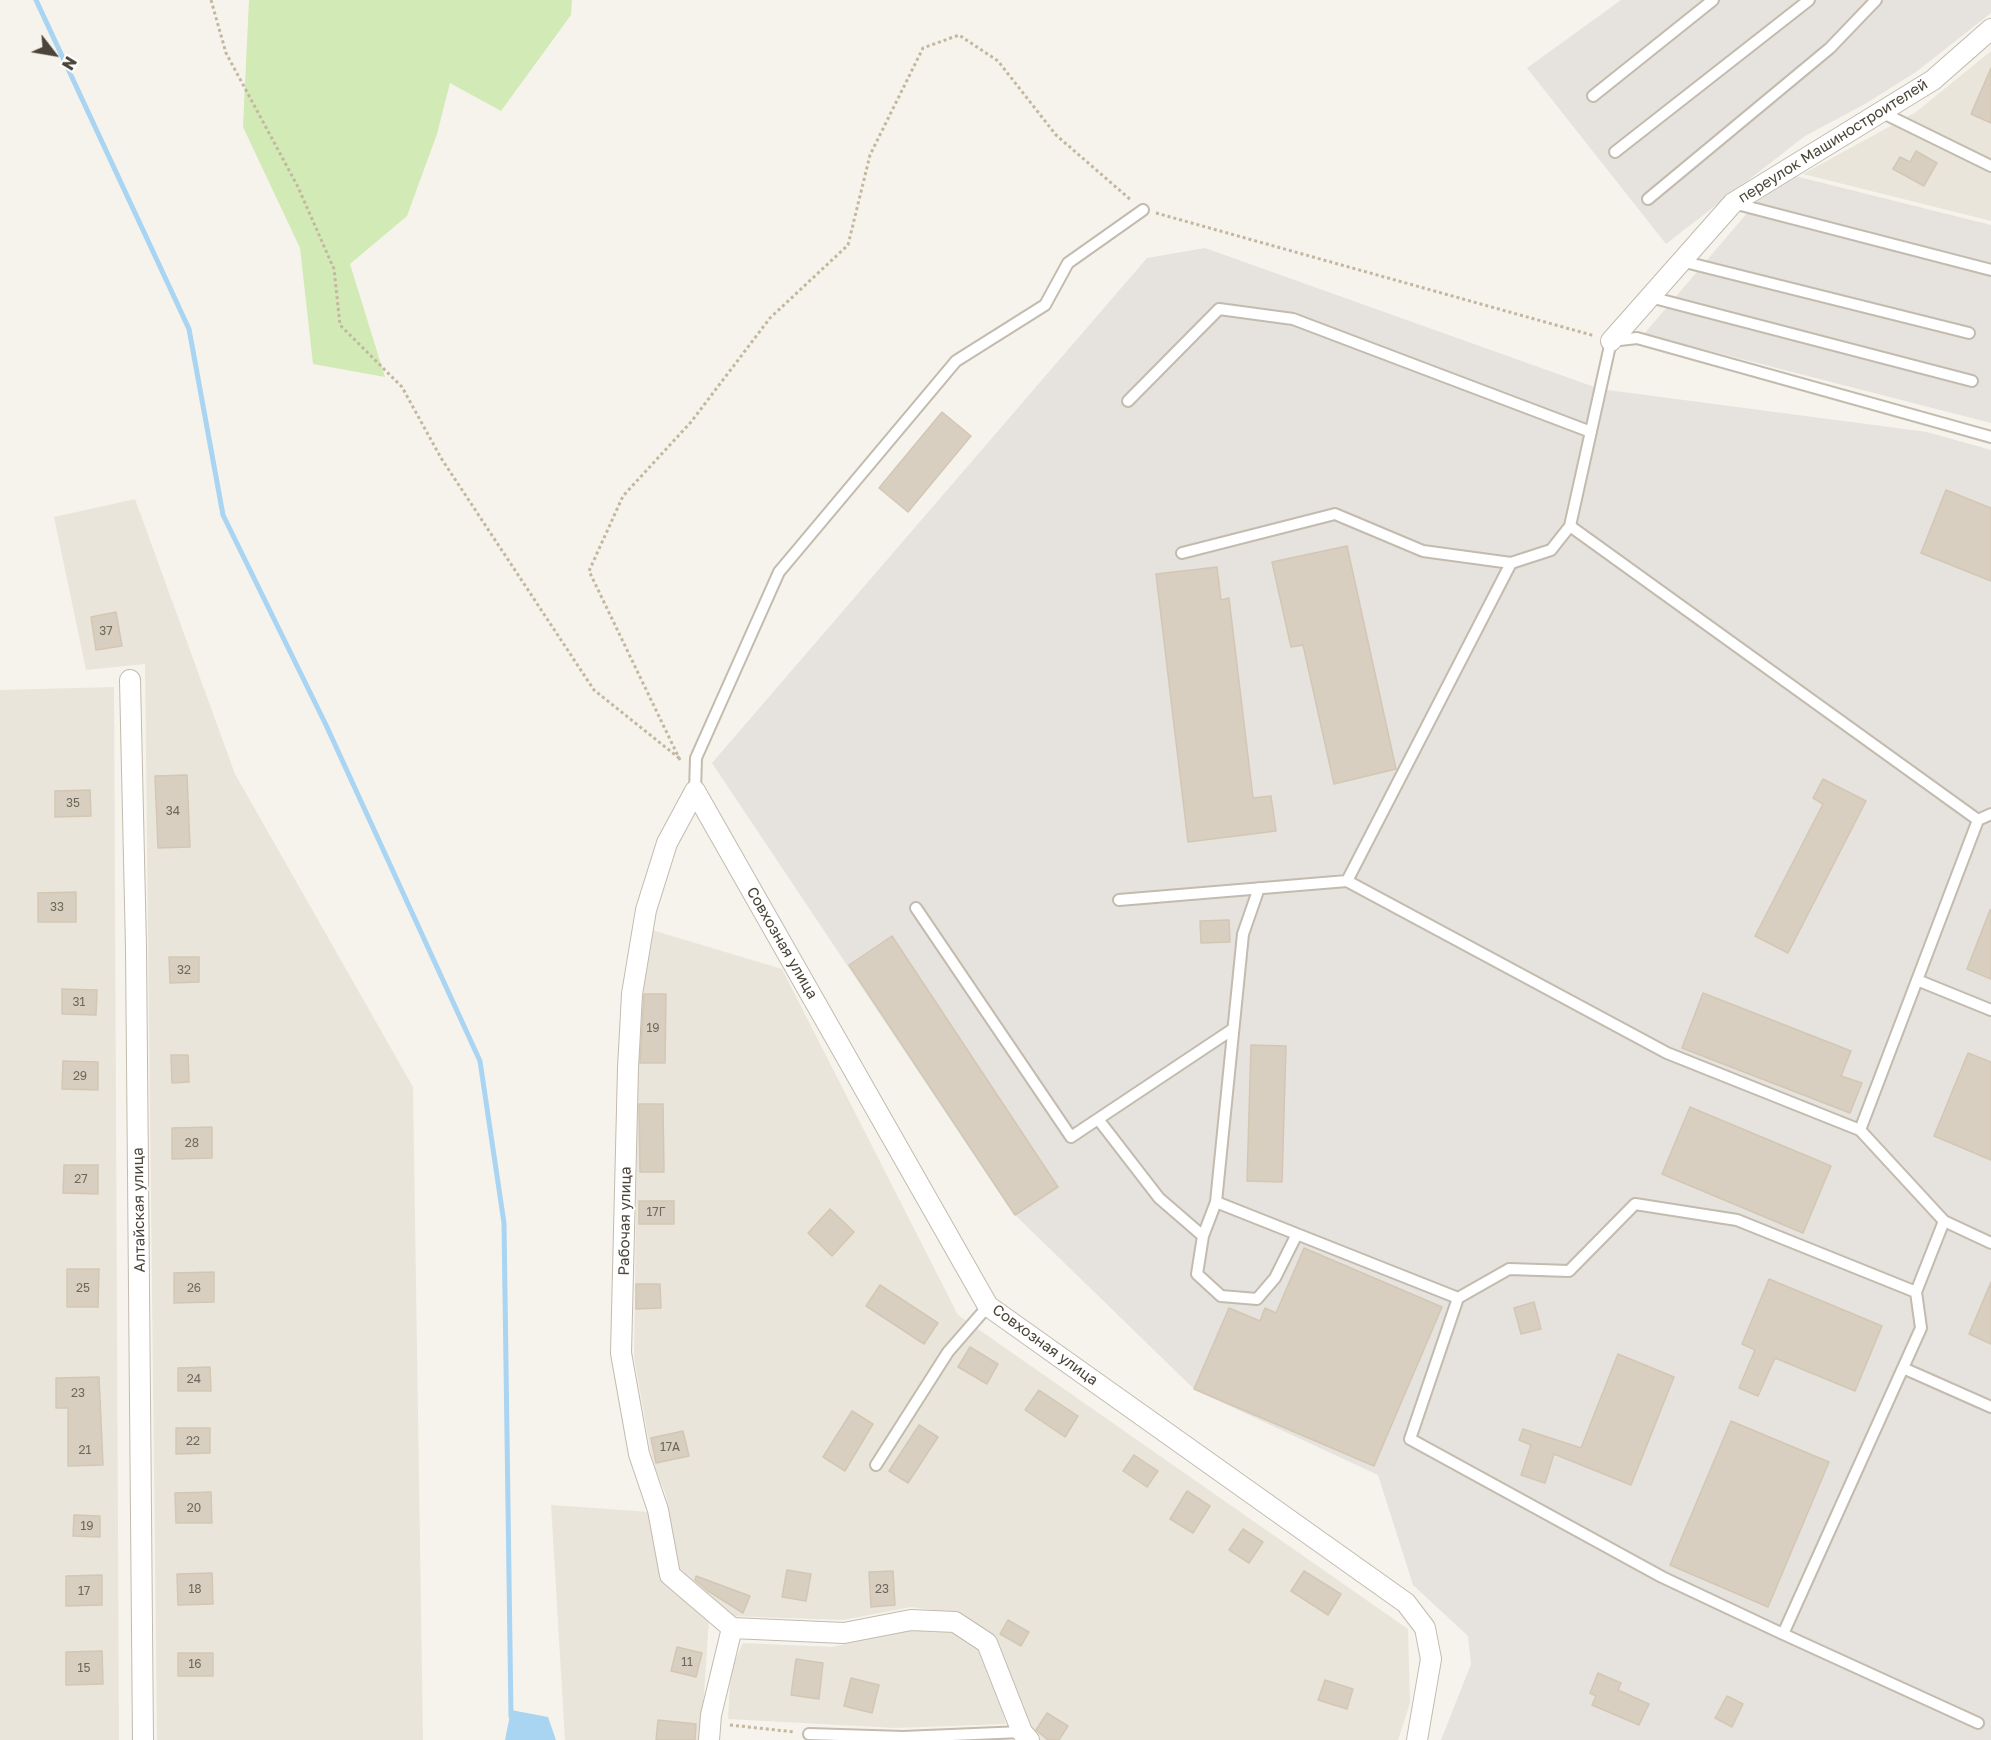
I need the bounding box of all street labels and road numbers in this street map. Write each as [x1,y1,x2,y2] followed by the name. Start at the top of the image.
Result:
[1735,75,1931,207] street label: переулок Машиностроителей
[743,884,821,1002] street label: Совхозная улица
[129,1147,149,1273] street label: Алтайская улица
[615,1166,635,1276] street label: Рабочая улица
[989,1301,1101,1389] street label: Совхозная улица

